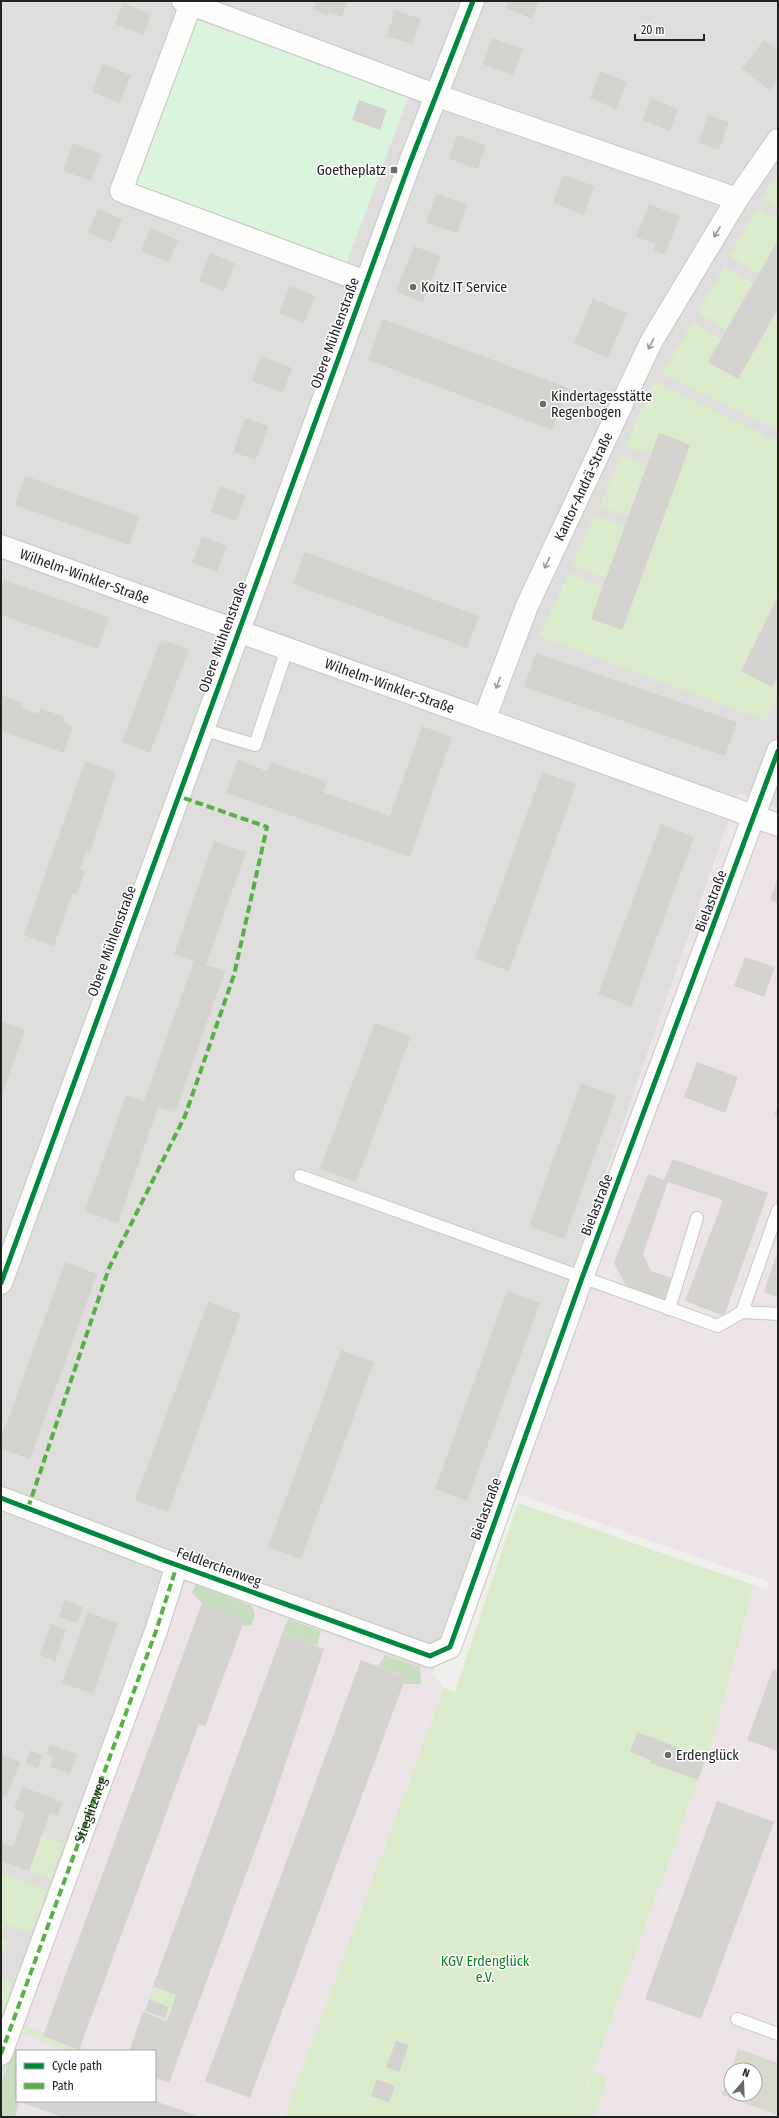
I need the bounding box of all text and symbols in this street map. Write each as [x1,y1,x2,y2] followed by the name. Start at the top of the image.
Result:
[635,16,704,42] scale bar
[641,23,665,37] text: 20 m
[317,162,386,179] place label: Goetheplatz
[389,165,399,175] marker: Goetheplatz
[712,226,720,238] one-way arrow
[307,275,363,391] street label: Obere Mühlenstraße
[421,279,507,296] place label: Koitz IT Service
[408,282,418,292] marker: Koitz IT Service
[646,338,654,350] one-way arrow
[551,388,652,421] place label: Kindertagesstätte Regenbogen
[538,399,548,409] marker: Kindertagesstätte Regenbogen
[550,429,616,543] street label: Kantor-Andrä-Straße
[18,545,152,607] street label: Wilhelm-Winkler-Straße
[543,557,550,569] one-way arrow
[195,579,251,695] street label: Obere Mühlenstraße
[323,654,457,717] street label: Wilhelm-Winkler-Straße
[493,677,501,689] one-way arrow
[691,868,731,934] street label: Bielastraße
[84,883,140,999] street label: Obere Mühlenstraße
[577,1172,617,1238] street label: Bielastraße
[467,1476,505,1542] street label: Bielastraße
[174,1544,264,1590] street label: Feldlerchenweg
[676,1747,739,1764] place label: Erdenglück
[663,1750,673,1760] marker: Erdenglück
[71,1774,110,1845] street label: Stieglitzweg
[441,1953,530,1986] park label: KGV Erdenglück e.V.
[16,2050,156,2102] legend
[52,2059,102,2073] text: Cycle path
[723,2062,763,2102] north arrow
[741,2066,751,2080] text: N
[52,2079,74,2093] text: Path

